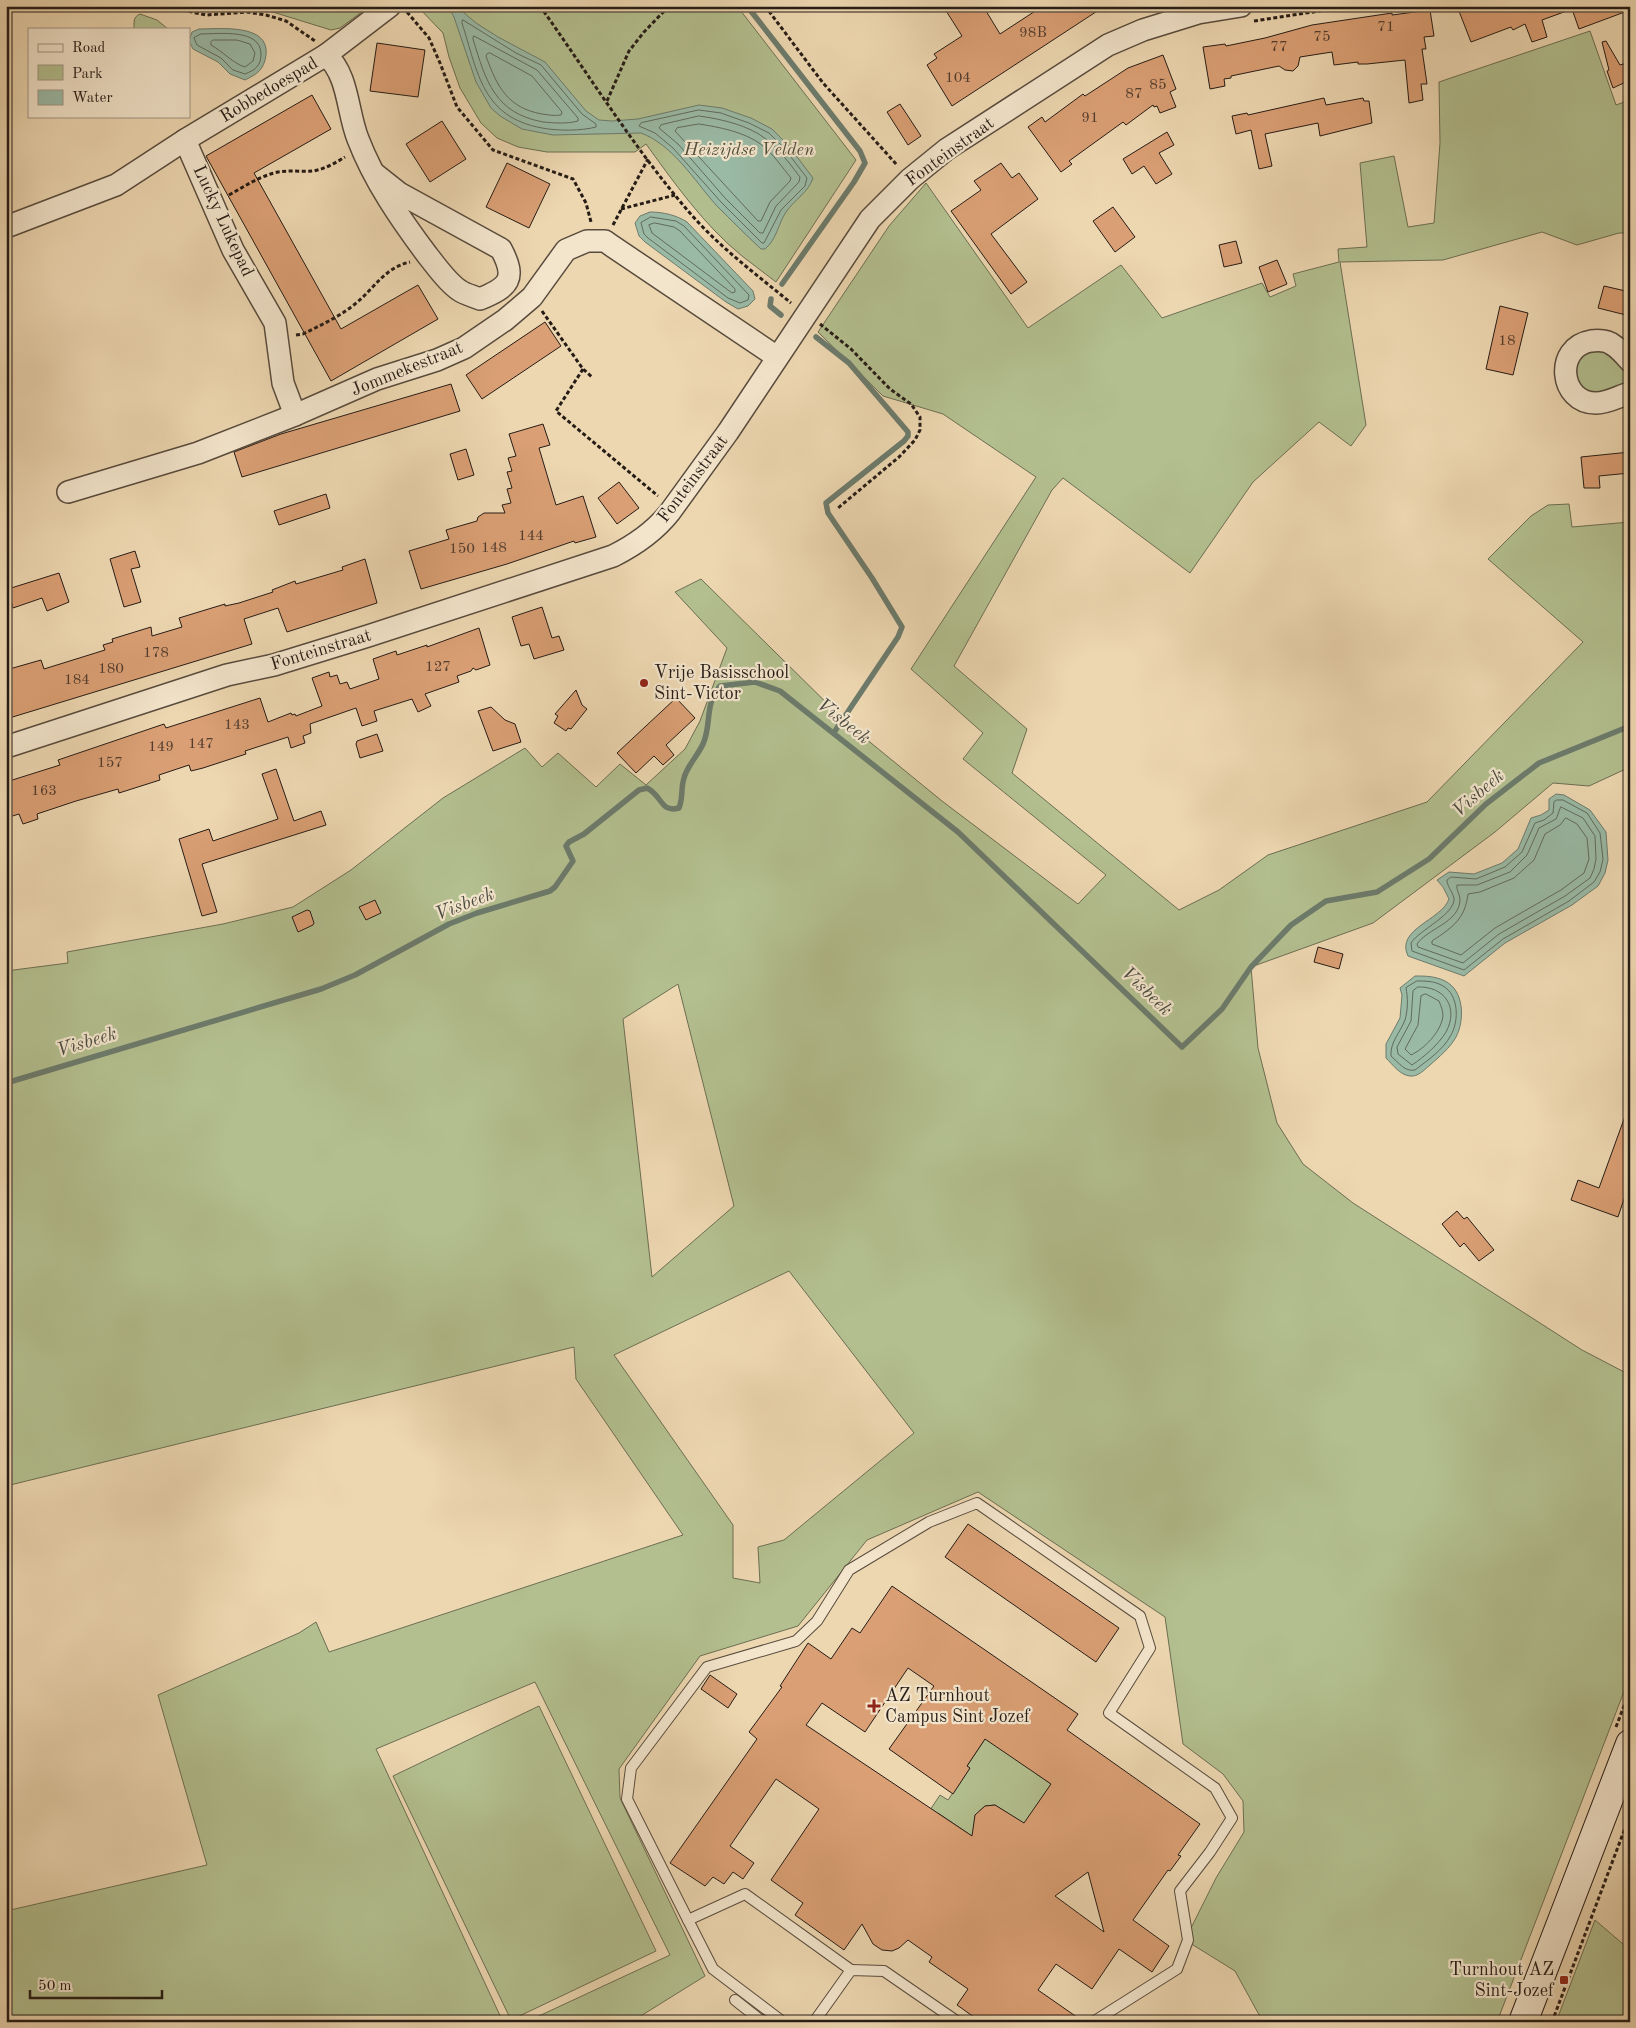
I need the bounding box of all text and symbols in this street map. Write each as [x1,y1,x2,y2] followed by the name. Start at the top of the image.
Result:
[1377,20,1395,35] house number: 71
[1019,26,1047,41] house number: 98B
[28,28,190,118] legend
[1313,30,1331,45] house number: 75
[1270,40,1288,55] house number: 77
[72,41,106,56] text: Road
[217,54,321,126] street label: Robbedoespad
[72,67,103,82] text: Park
[945,71,971,86] house number: 104
[1149,78,1167,93] house number: 85
[1125,87,1143,102] house number: 87
[72,91,113,106] text: Water
[1081,111,1099,126] house number: 91
[903,114,997,190] street label: Fonteinstraat
[683,141,814,159] park label: Heizijdse Velden
[189,163,257,279] street label: Lucky Lukepad
[1498,334,1516,349] house number: 18
[349,338,465,400] street label: Jommekestraat
[654,432,732,526] street label: Fonteinstraat
[518,529,544,544] house number: 144
[481,541,507,556] house number: 148
[449,542,475,557] house number: 150
[269,626,373,674] street label: Fonteinstraat
[143,646,169,661] house number: 178
[425,660,451,675] house number: 127
[98,662,124,677] house number: 180
[654,664,789,703] place label: Vrije Basisschool Sint-Victor
[64,673,90,688] house number: 184
[638,677,650,689] marker: Vrije Basisschool Sint-Victor
[813,695,873,749] water label: Visbeek
[224,718,250,733] house number: 143
[188,737,214,752] house number: 147
[148,740,174,755] house number: 149
[97,756,123,771] house number: 157
[1449,766,1509,822] water label: Visbeek
[31,784,57,799] house number: 163
[433,885,497,925] water label: Visbeek
[1117,964,1175,1020] water label: Visbeek
[55,1025,119,1061] water label: Visbeek
[885,1687,1031,1726] place label: AZ Turnhout Campus Sint Jozef
[867,1699,881,1713] marker: AZ Turnhout Campus Sint Jozef
[1449,1961,1555,2000] place label: Turnhout AZ Sint-Jozef
[30,1968,162,2000] scale bar
[1558,1974,1570,1986] marker: Turnhout AZ Sint-Jozef
[38,1979,72,1994] text: 50 m

